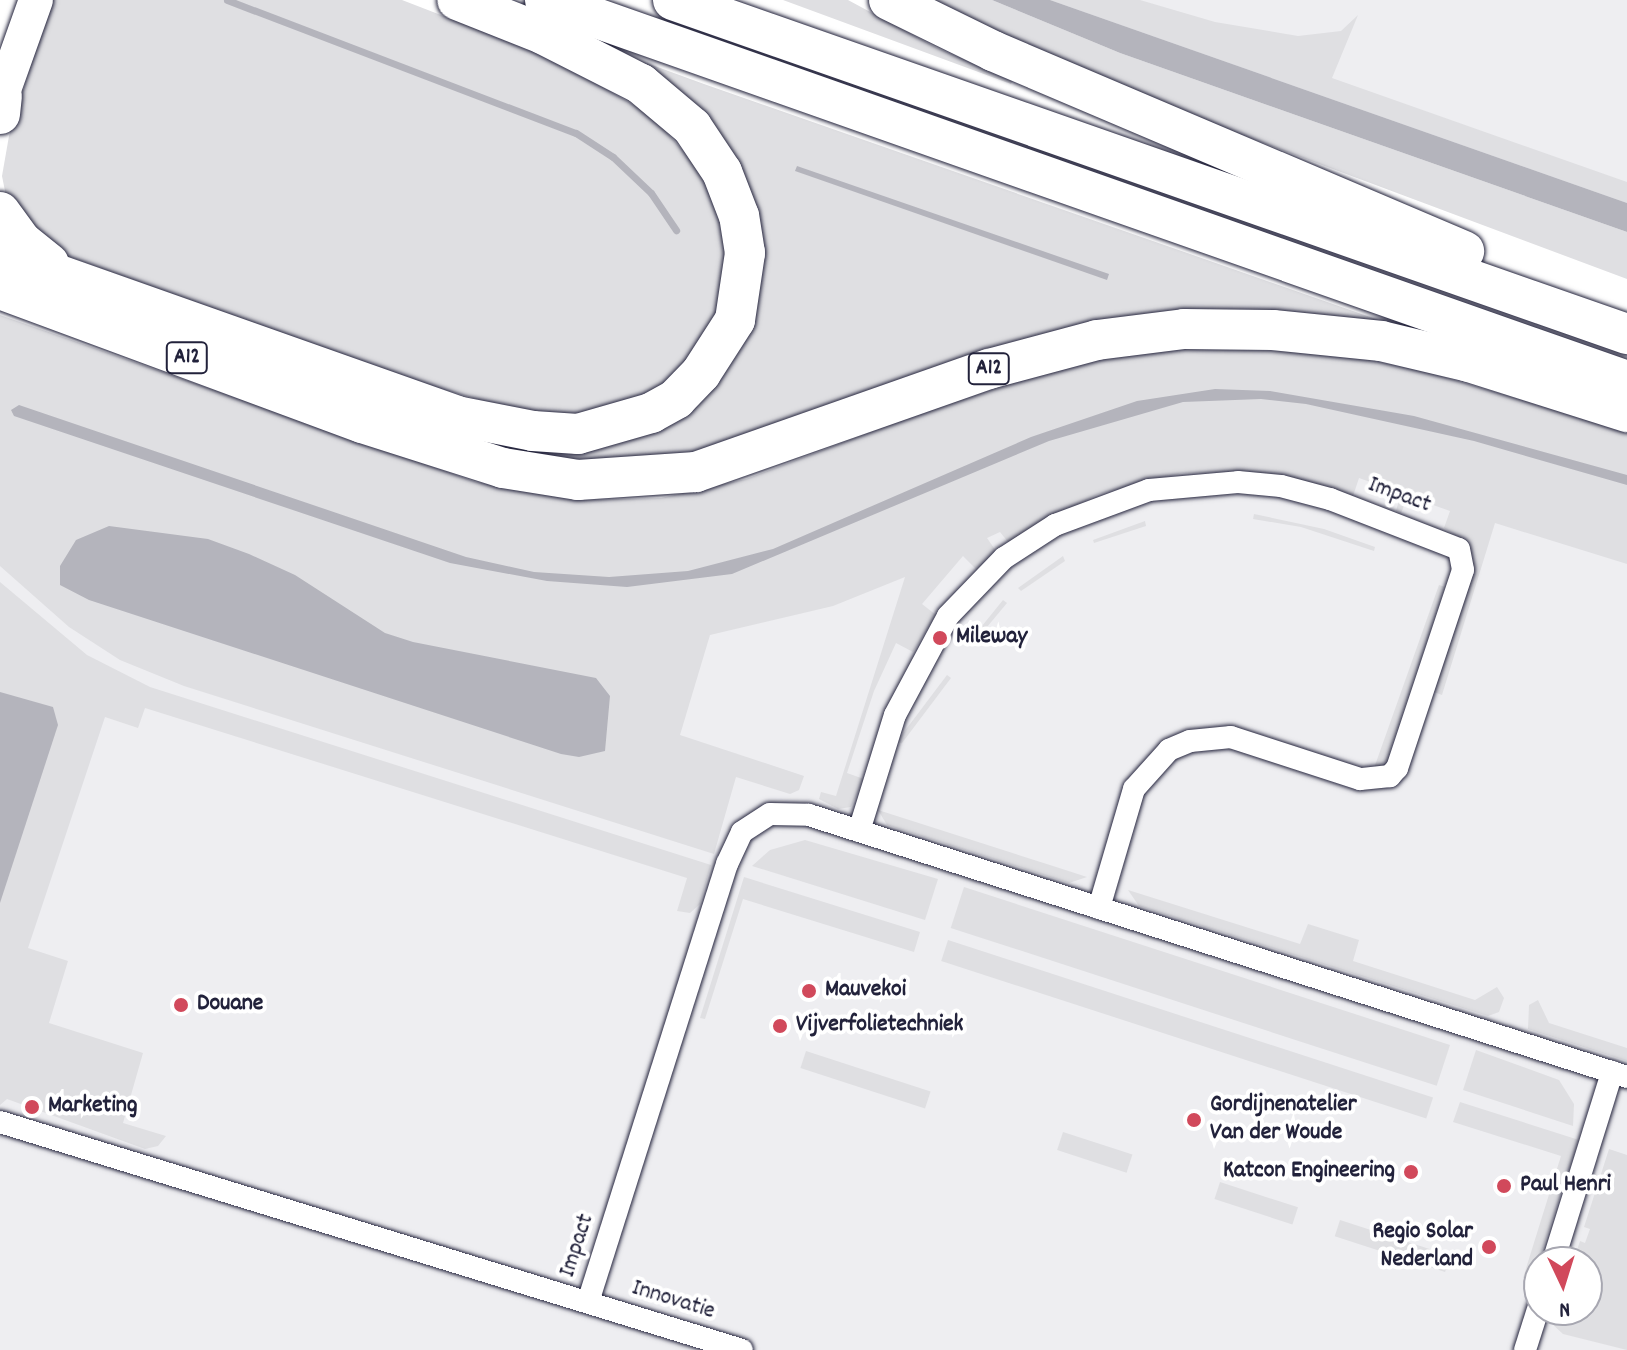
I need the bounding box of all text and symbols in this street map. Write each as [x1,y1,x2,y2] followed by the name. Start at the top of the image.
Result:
[165,340,209,376] road number: A12
[967,351,1011,387] road number: A12
[1364,471,1434,521] street label: Impact
[956,624,1027,652] place label: Mileway
[931,629,949,647] marker: Mileway
[825,977,906,1005] place label: Mauvekoi
[800,982,818,1000] marker: Mauvekoi
[197,991,263,1019] place label: Douane
[172,996,190,1014] marker: Douane
[796,1012,963,1040] place label: Vijverfolietechniek
[771,1017,789,1035] marker: Vijverfolietechniek
[1210,1092,1357,1148] place label: Gordijnenatelier Van der Woude
[48,1093,137,1121] place label: Marketing
[23,1098,41,1116] marker: Marketing
[1185,1111,1203,1129] marker: Gordijnenatelier Van der Woude
[1223,1158,1395,1186] place label: Katcon Engineering
[1402,1163,1420,1181] marker: Katcon Engineering
[1520,1172,1611,1200] place label: Paul Henri
[1495,1177,1513,1195] marker: Paul Henri
[554,1211,602,1281] street label: Impact
[1373,1219,1473,1275] place label: Regio Solar Nederland
[1480,1238,1498,1256] marker: Regio Solar Nederland
[1523,1246,1603,1326] north arrow
[628,1275,718,1327] street label: Innovatie
[1558,1293,1571,1324] text: N

